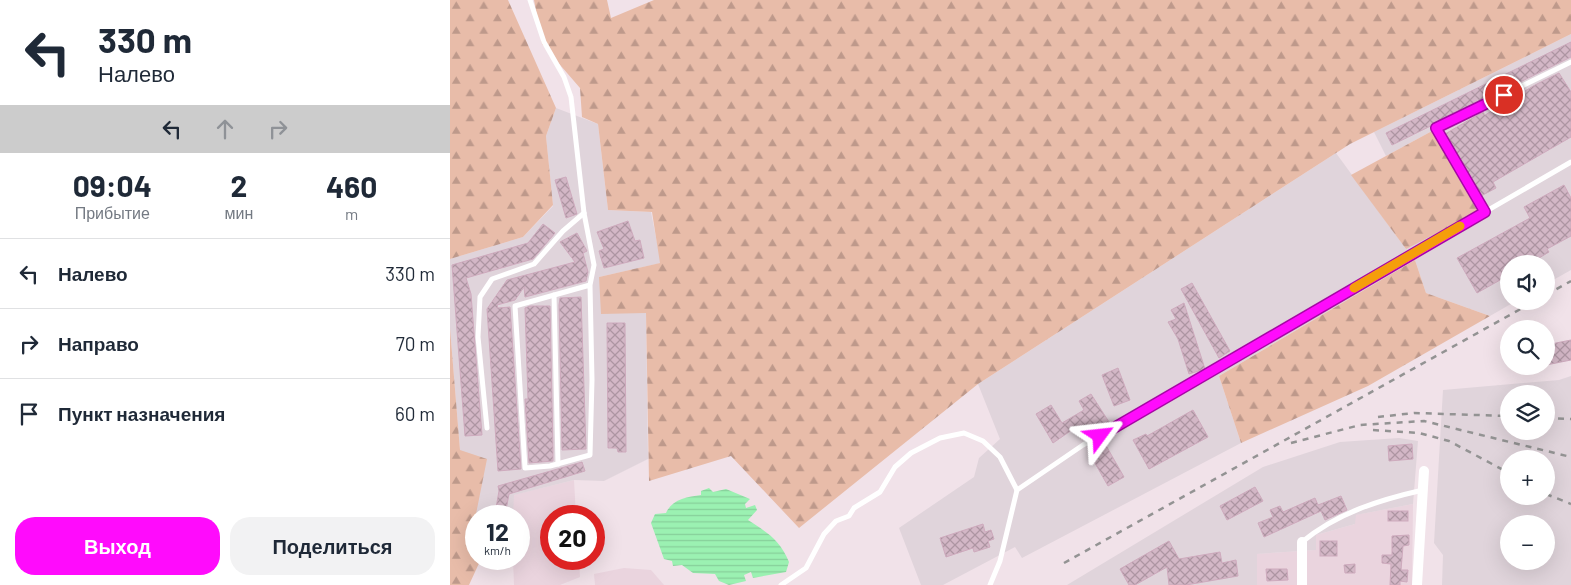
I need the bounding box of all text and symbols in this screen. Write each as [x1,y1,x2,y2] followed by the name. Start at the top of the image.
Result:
[98,18,192,60] text: 330 m
[15,20,80,85] icon: left
[98,60,175,86] text: Налево
[1483,74,1525,116] pin
[1490,81,1518,109] icon: arrive
[158,115,186,143] icon: left
[211,115,239,143] icon: ahead
[264,115,292,143] icon: right
[73,167,152,203] text: 09:04
[231,167,247,203] text: 2
[326,168,377,204] text: 460
[75,203,150,222] text: Прибытие
[225,203,253,222] text: мин
[345,204,358,223] text: m
[1500,255,1555,570] map controls
[1500,255,1555,310] button: sound
[15,260,43,288] icon: left
[58,262,128,285] text: Налево
[385,262,435,285] text: 330 m
[1500,320,1555,375] button: search
[15,330,43,358] icon: right
[58,332,139,355] text: Направо
[396,332,435,355] text: 70 m
[1500,385,1555,440] button: layers
[15,400,43,428] icon: arrive
[58,402,225,425] text: Пункт назначения
[395,402,435,425] text: 60 m
[1073,409,1125,461] position arrow
[1500,450,1555,505] button: +
[540,505,605,570] speed limit sign: 20
[1500,515,1555,570] button: −
[486,516,509,546] text: 12
[15,517,220,575] button: Выход
[230,517,435,575] button: Поделиться
[484,543,511,557] text: km/h

